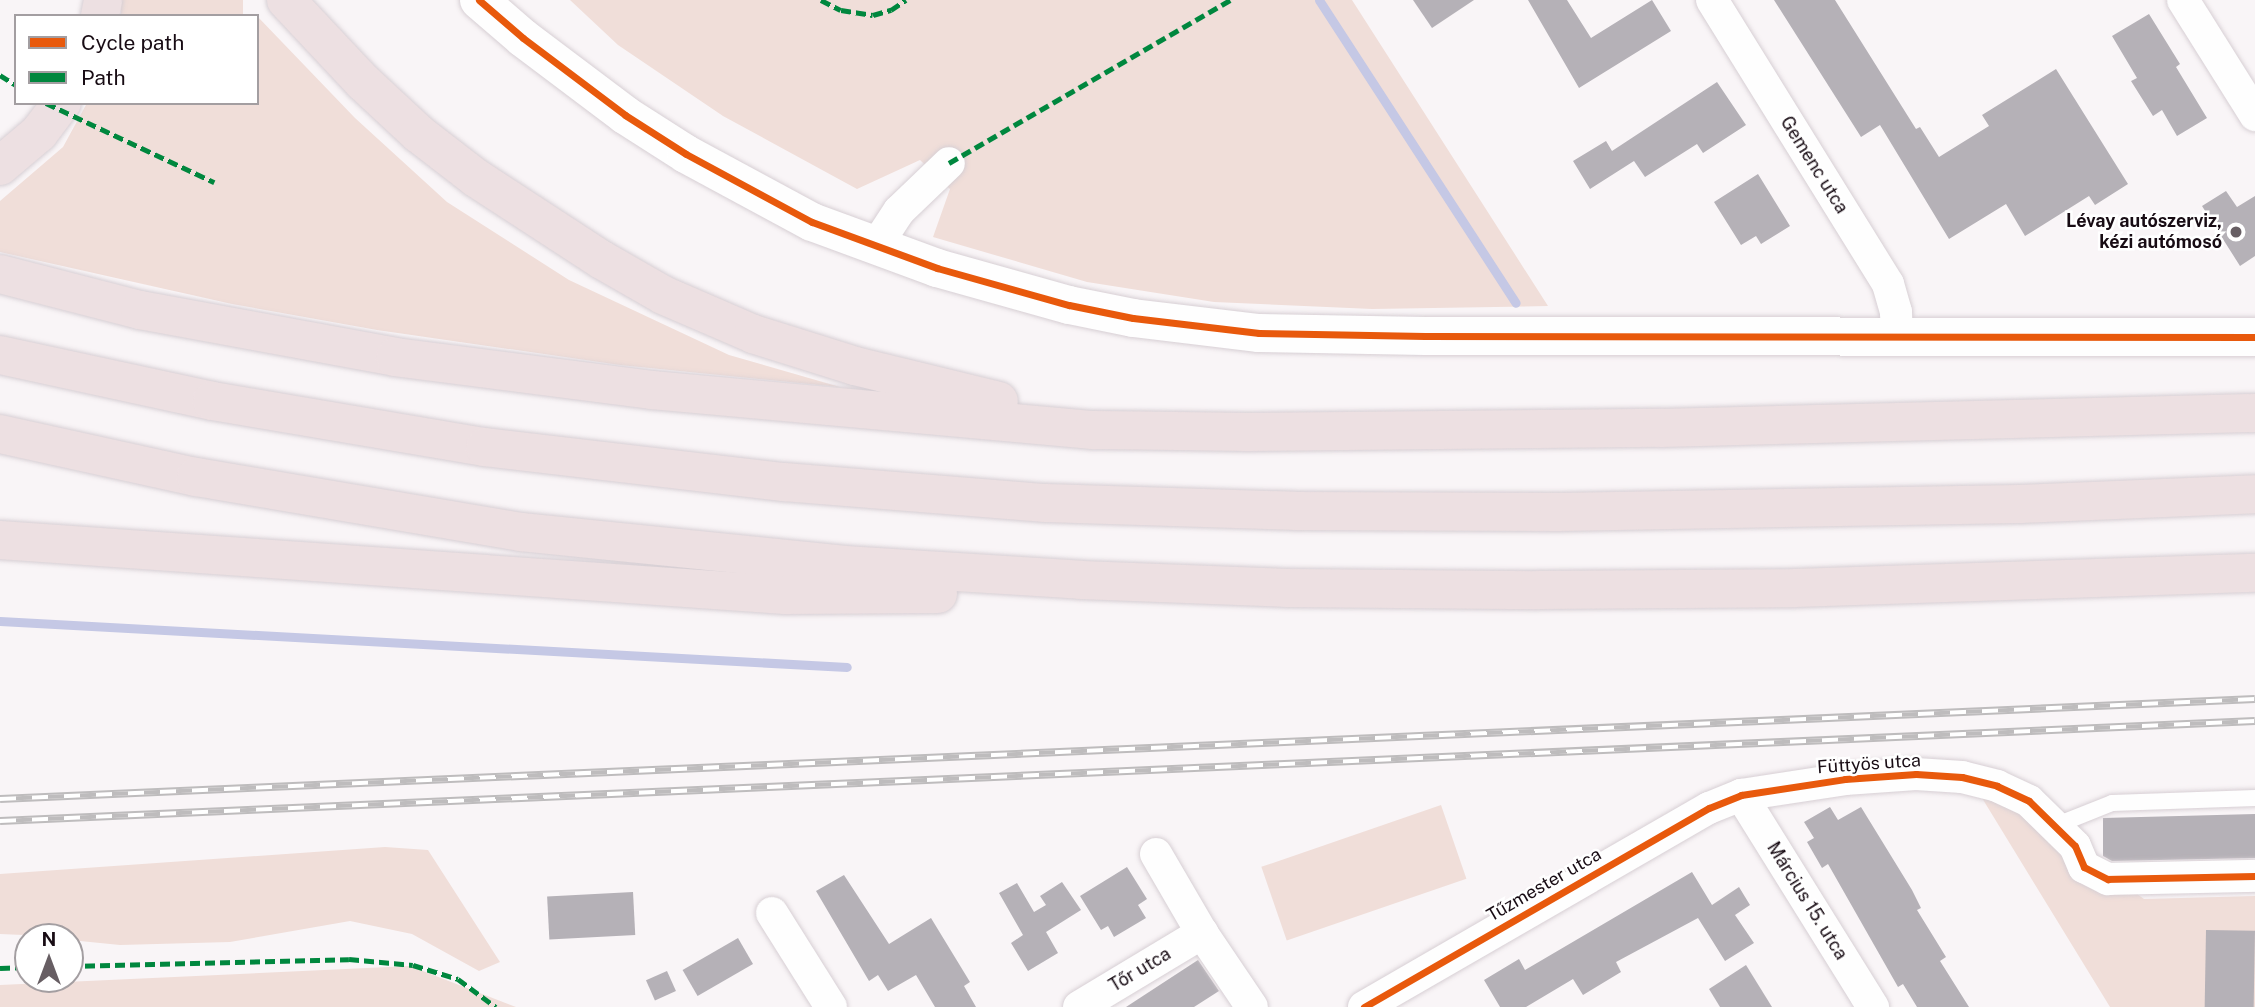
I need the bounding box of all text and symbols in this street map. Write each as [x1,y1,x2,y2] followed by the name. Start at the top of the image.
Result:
[14,14,259,105] legend
[81,30,184,55] text: Cycle path
[81,65,126,90] text: Path
[1776,112,1852,218] street label: Gemenc utca
[2066,211,2222,254] place label: Lévay autószerviz, kézi autómosó
[2228,224,2244,240] marker: Lévay autószerviz, kézi autómosó
[1816,750,1922,778] street label: Füttyös utca
[1762,838,1852,964] street label: Március 15. utca
[1483,844,1605,926] street label: Tűzmester utca
[14,923,84,993] north arrow
[42,928,56,950] text: N
[1105,943,1175,997] street label: Tőr utca

